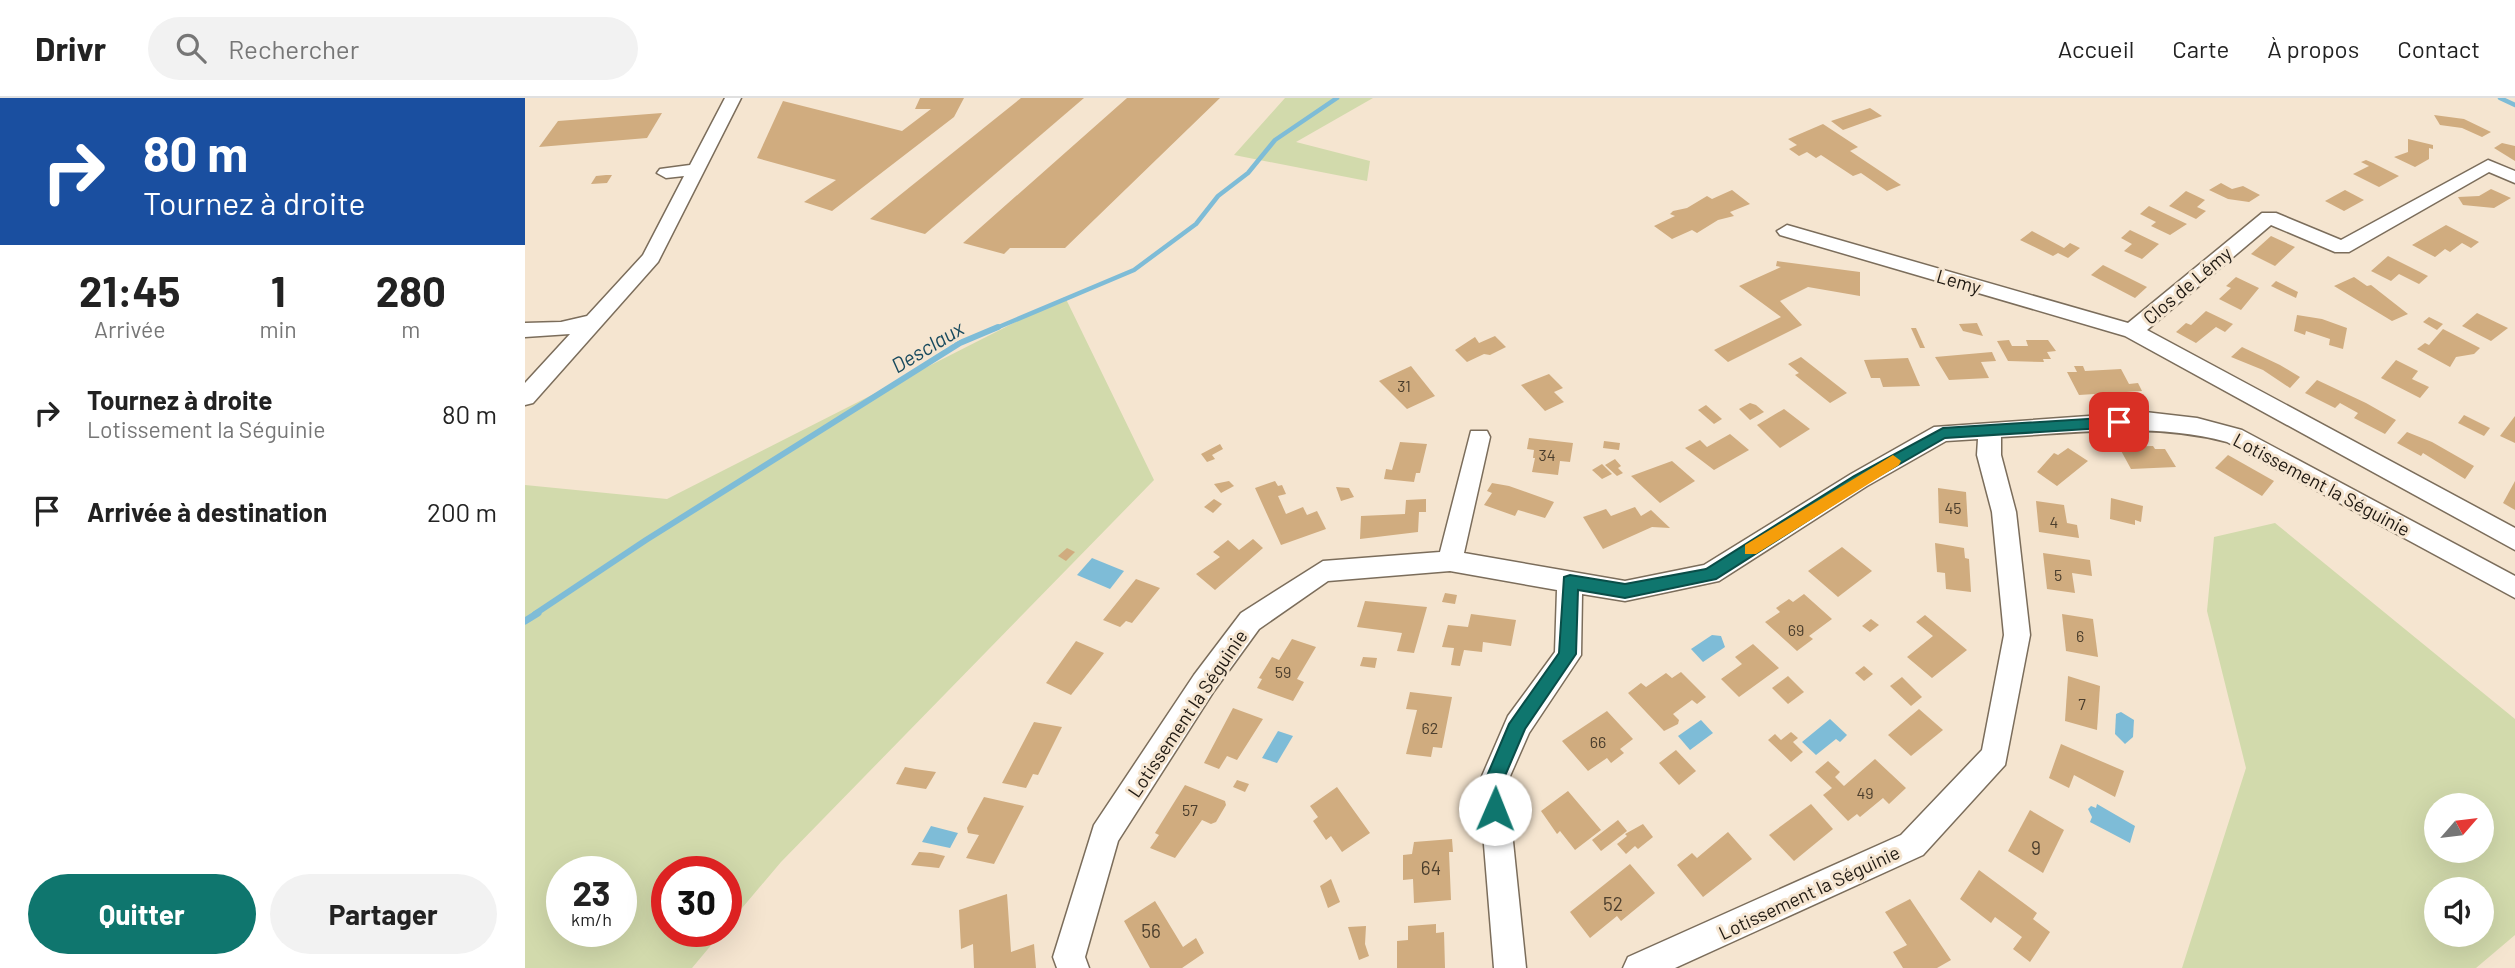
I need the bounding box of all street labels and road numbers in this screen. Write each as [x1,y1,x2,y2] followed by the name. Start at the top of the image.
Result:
[2138,241,2236,329] street label: Clos de Lémy
[1934,264,1984,298] street label: Lemy
[2230,428,2414,540] street label: Lotissement la Séguinie
[1122,625,1252,801] street label: Lotissement la Séguinie
[1715,840,1903,944] street label: Lotissement la Séguinie

